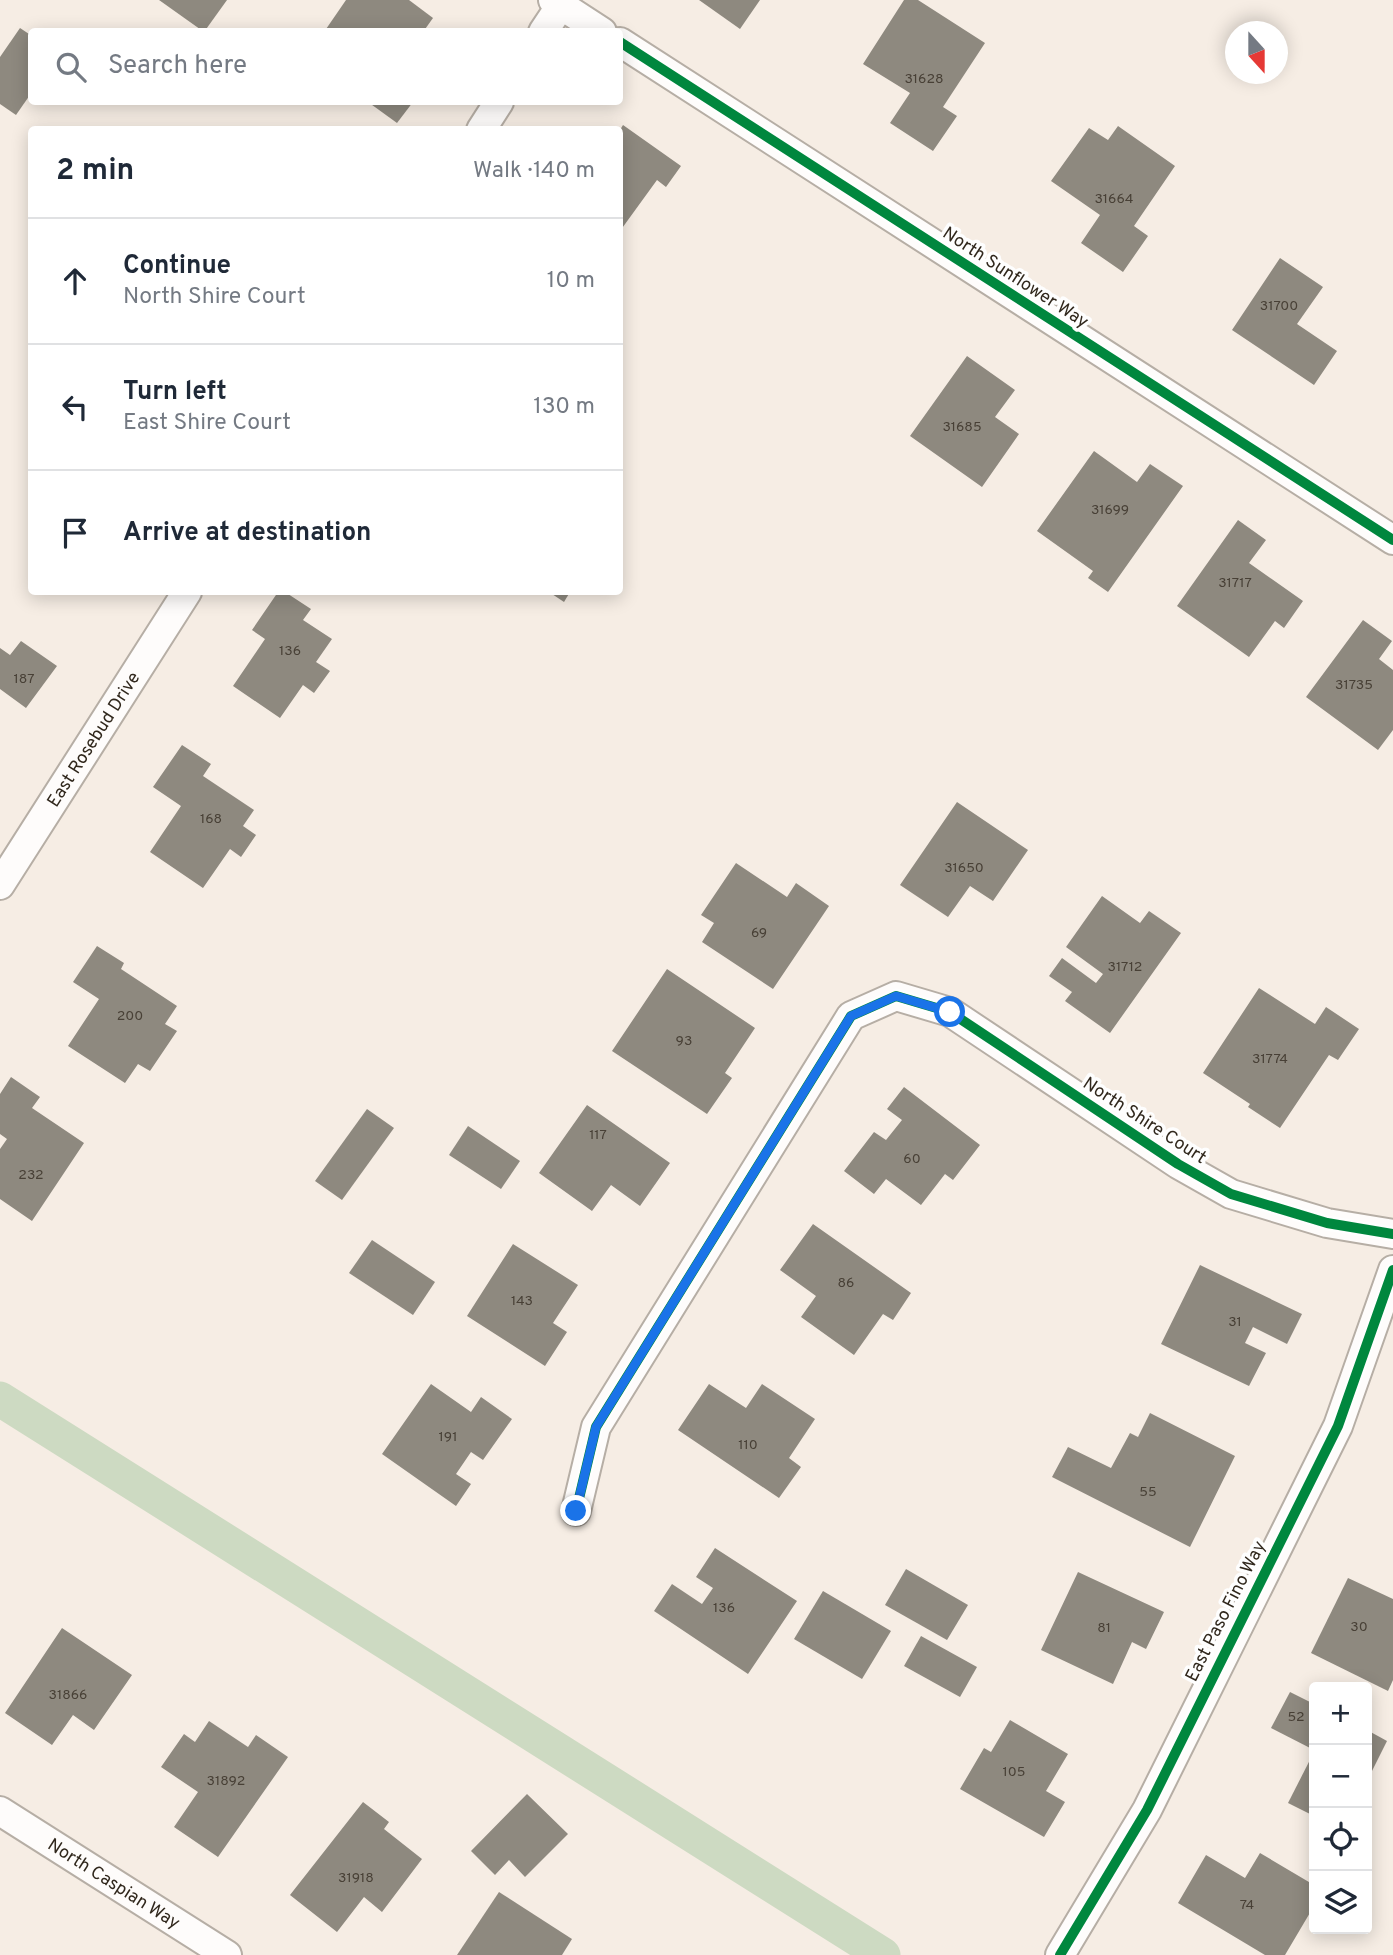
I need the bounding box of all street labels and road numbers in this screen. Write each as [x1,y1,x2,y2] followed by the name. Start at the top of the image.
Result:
[938,222,1093,334] street label: North Sunflower Way
[43,668,146,812] street label: East Rosebud Drive
[1078,1073,1210,1170] street label: North Shire Court
[1181,1537,1272,1686] street label: East Paso Fino Way
[43,1834,184,1935] street label: North Caspian Way

